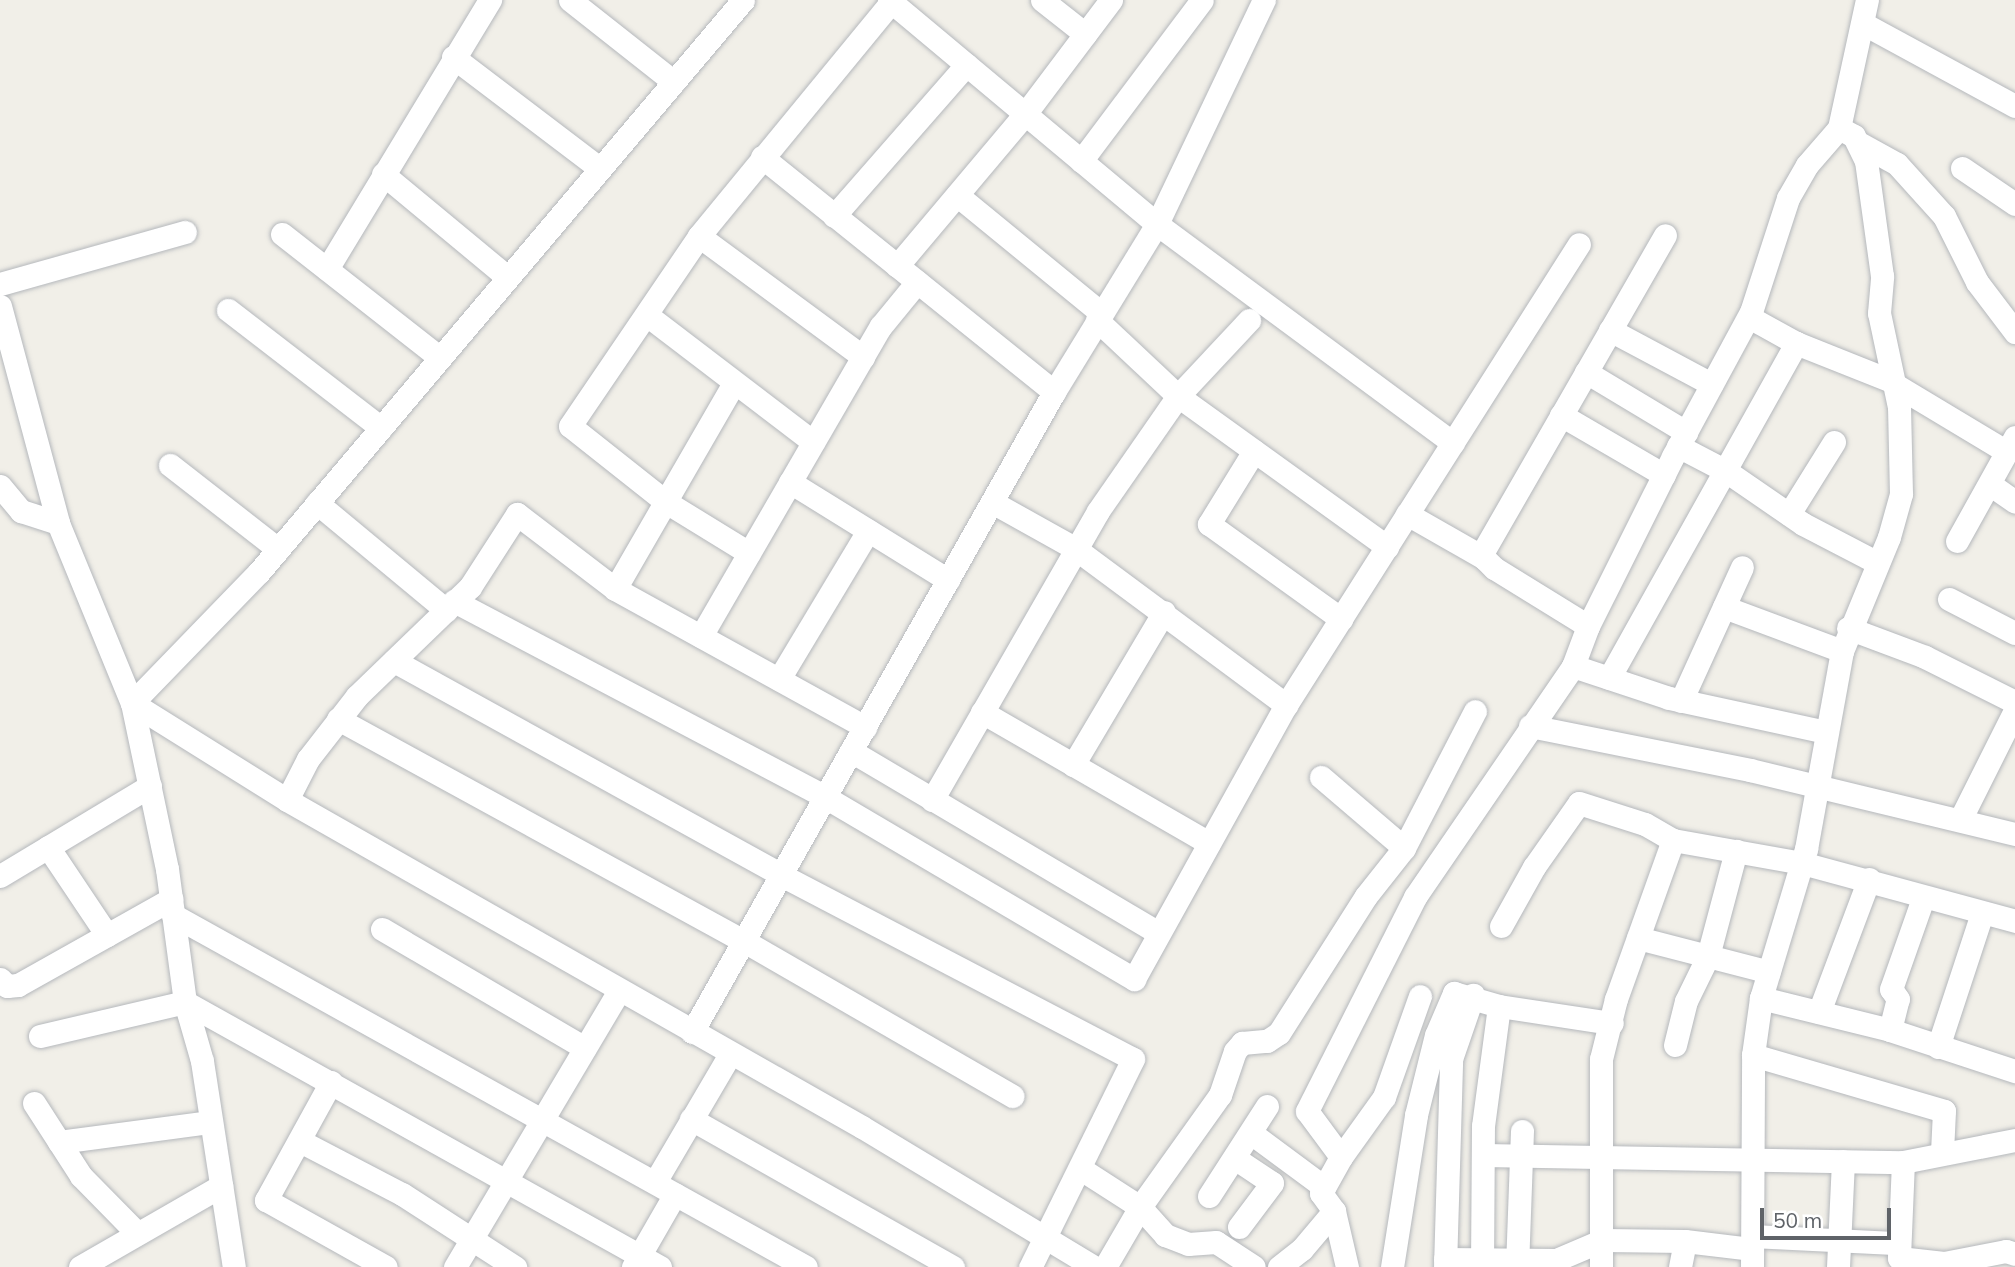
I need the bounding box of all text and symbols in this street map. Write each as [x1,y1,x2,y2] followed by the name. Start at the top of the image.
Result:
[1763,1194,1894,1238] scale bar
[1773,1207,1822,1233] text: 50 m

